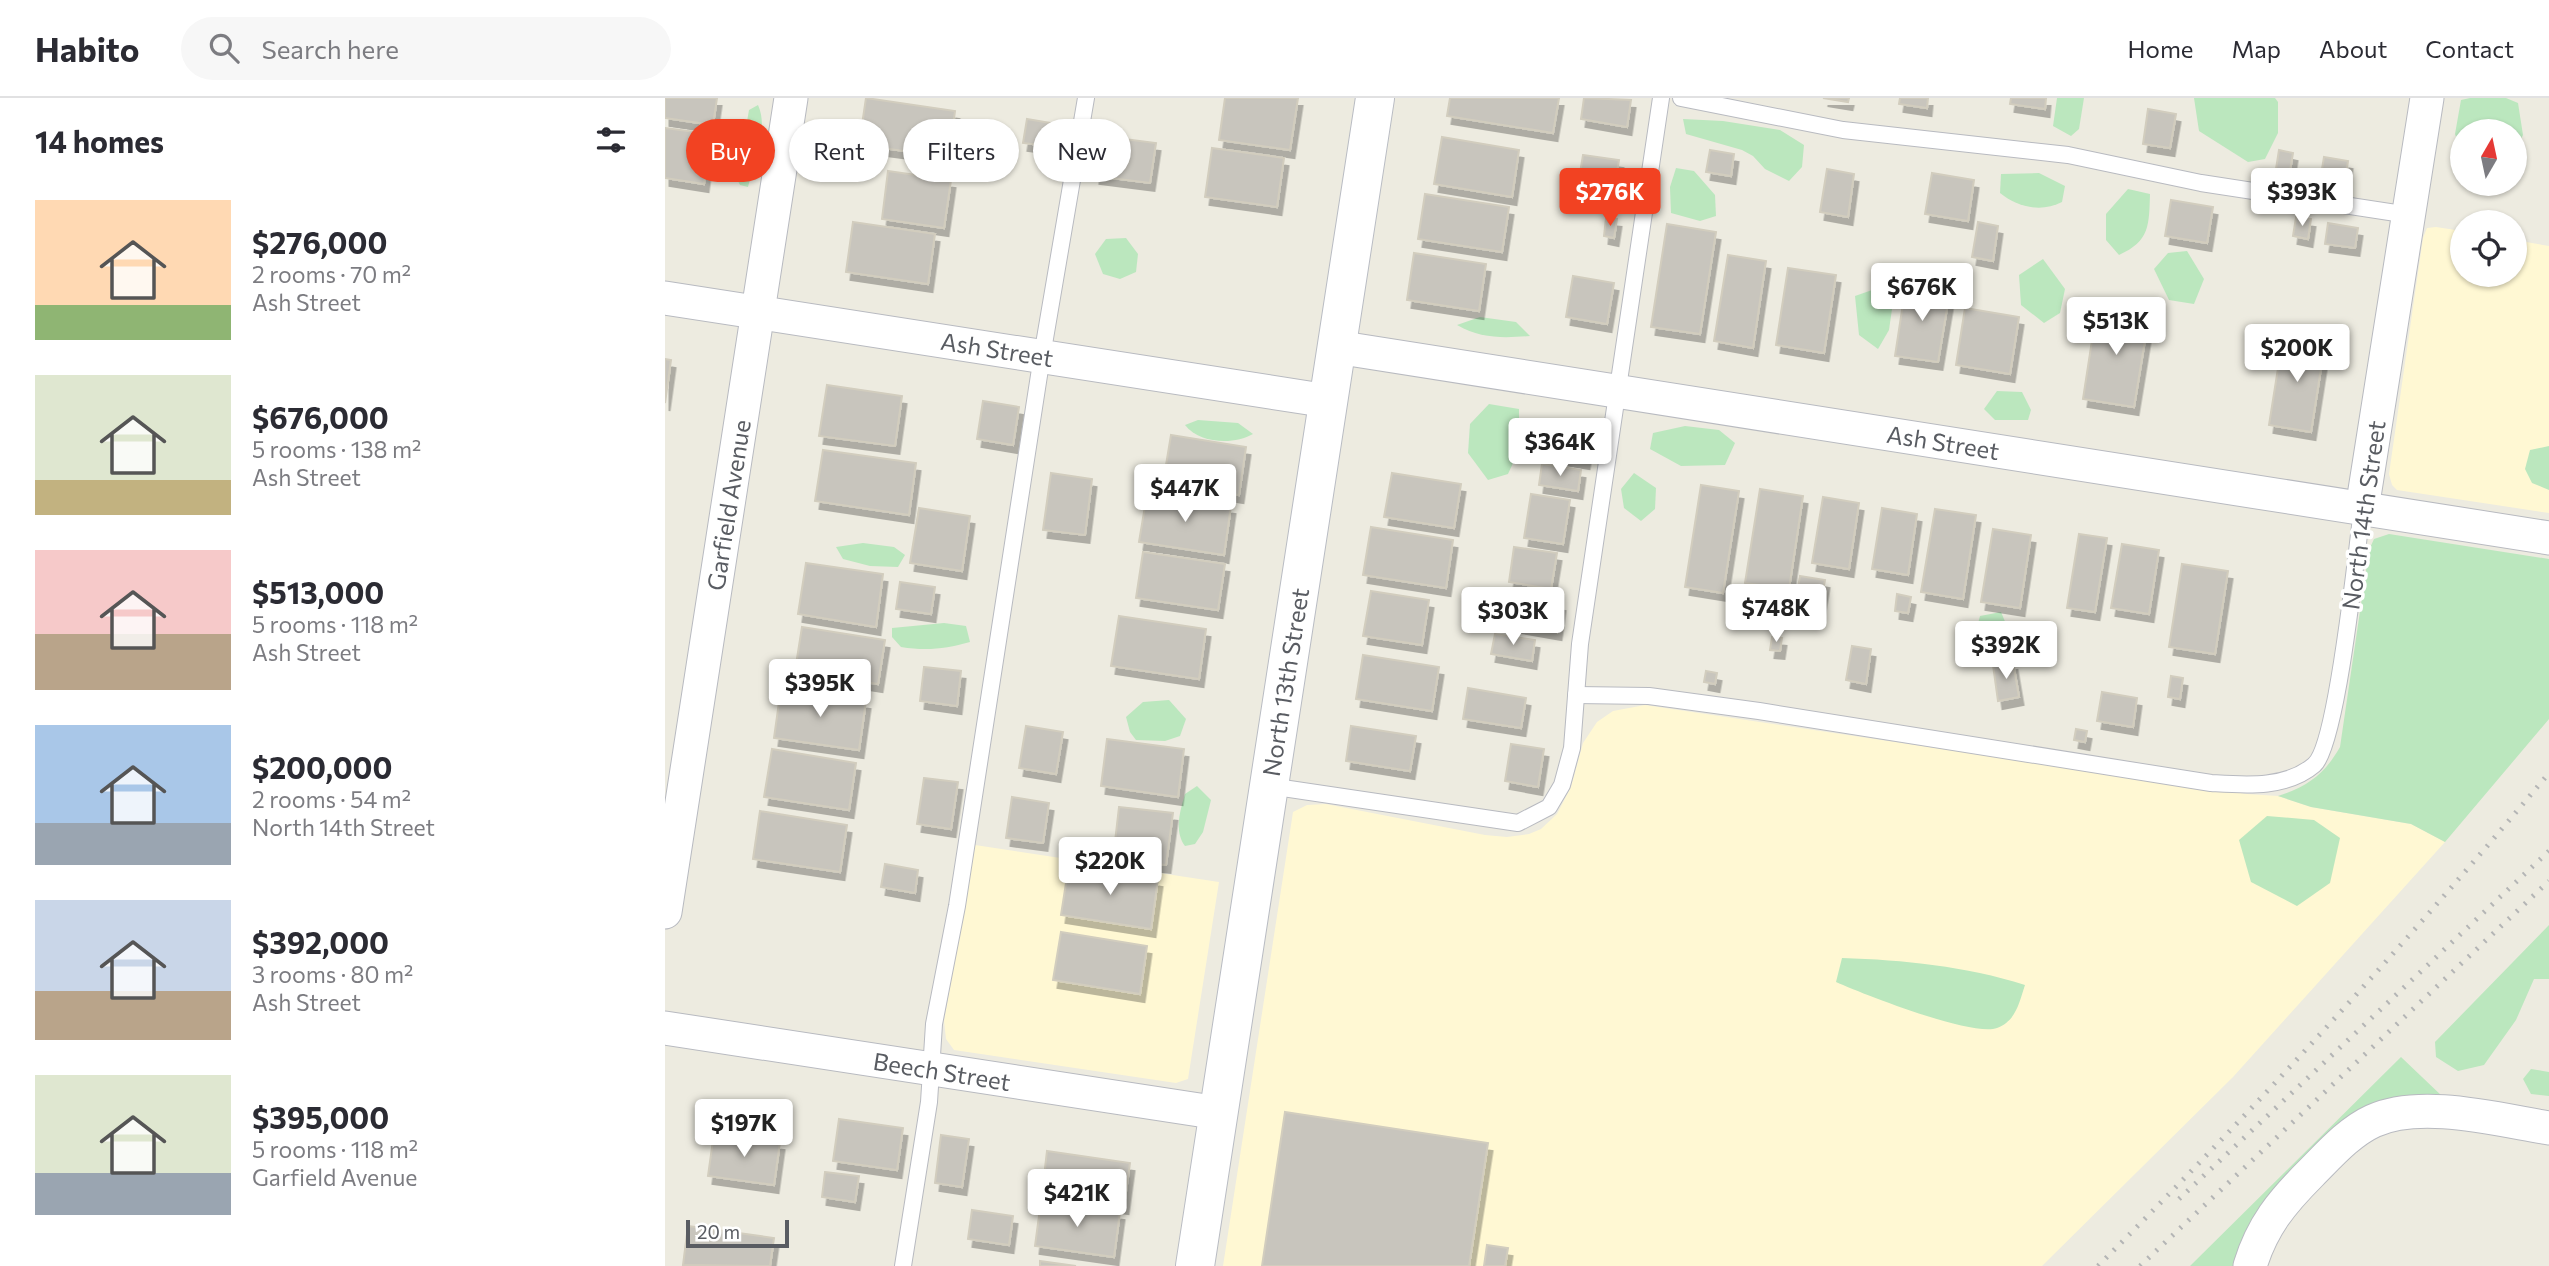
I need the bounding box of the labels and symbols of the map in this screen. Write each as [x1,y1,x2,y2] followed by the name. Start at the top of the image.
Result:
[2450,119,2527,196] north arrow
[1561,169,1659,228] pin: $276K
[2253,169,2351,228] pin: $393K
[1873,264,1971,323] pin: $676K
[2067,298,2165,357] pin: $513K
[2248,324,2346,384] pin: $200K
[939,326,1056,372] street label: Ash Street
[700,417,756,593] street label: Garfield Avenue
[1511,418,1609,478] pin: $364K
[2335,418,2391,612] street label: North 14th Street
[1885,419,2002,465] street label: Ash Street
[1136,464,1234,524] pin: $447K
[1727,584,1825,644] pin: $748K
[1256,586,1314,778] street label: North 13th Street
[1464,588,1562,647] pin: $303K
[1957,622,2055,681] pin: $392K
[771,660,869,719] pin: $395K
[1061,838,1159,897] pin: $220K
[871,1046,1013,1096] street label: Beech Street
[695,1100,793,1159] pin: $197K
[1028,1170,1126,1229] pin: $421K
[686,1217,789,1249] scale bar

